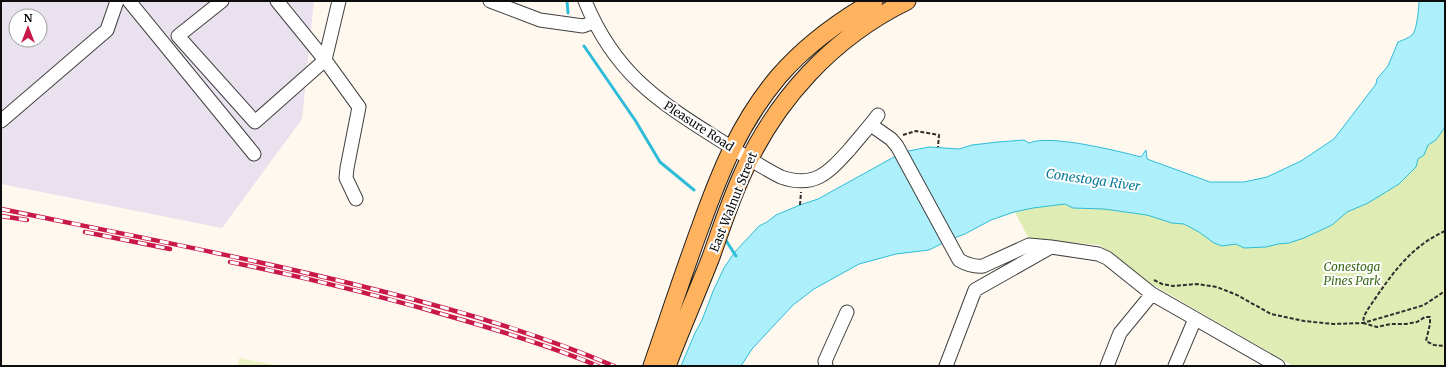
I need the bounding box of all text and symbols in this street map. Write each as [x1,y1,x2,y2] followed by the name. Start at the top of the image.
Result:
[8,8,48,48] north arrow
[24,11,33,25] text: N
[661,98,737,154] street label: Pleasure Road
[706,149,760,254] street label: East Walnut Street
[1045,165,1142,195] water label: Conestoga River
[1323,259,1381,288] park label: Conestoga Pines Park

